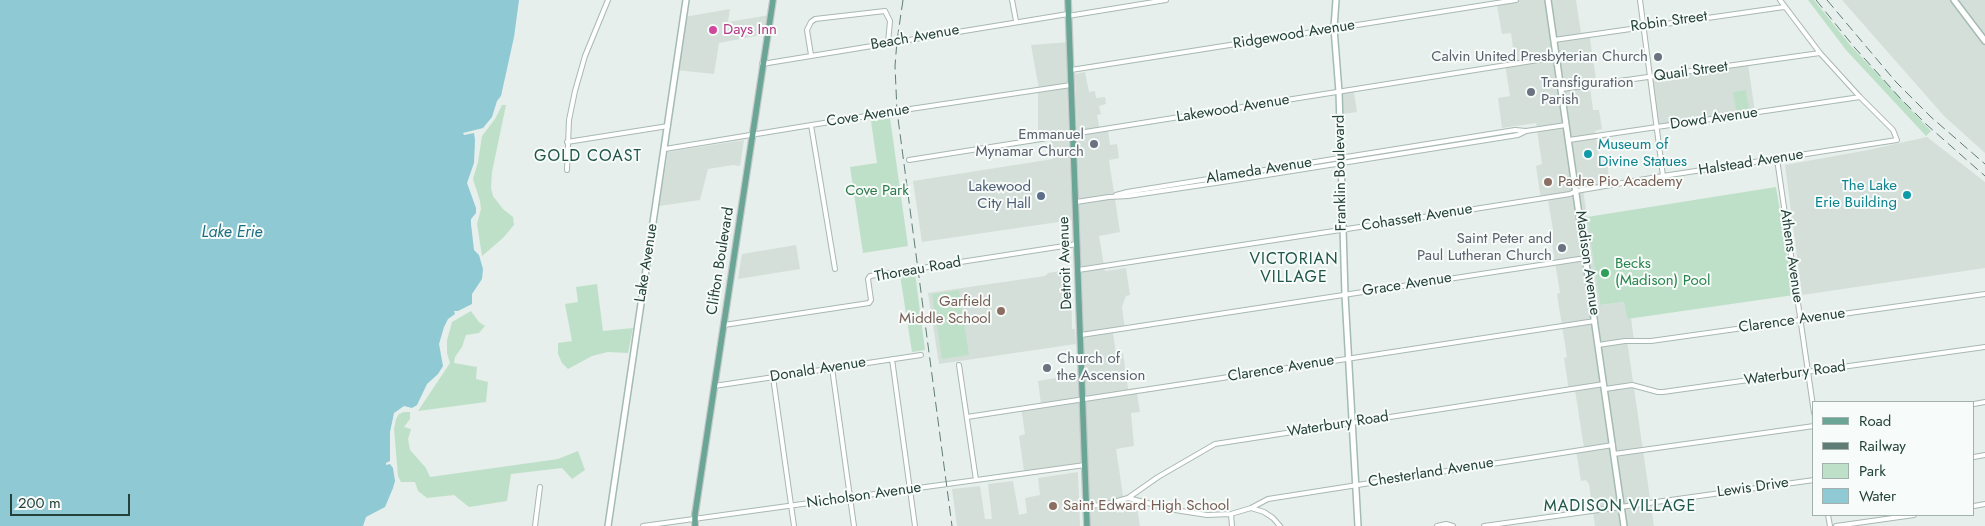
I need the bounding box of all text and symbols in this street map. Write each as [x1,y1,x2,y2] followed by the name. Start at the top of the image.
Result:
[1630,8,1708,36] street label: Robin Street
[1232,16,1356,54] street label: Ridgewood Avenue
[723,21,777,39] place label: Days Inn
[869,21,961,55] street label: Beach Avenue
[707,24,719,36] marker: Days Inn
[1431,48,1648,66] place label: Calvin United Presbyterian Church
[1652,51,1664,63] marker: Calvin United Presbyterian Church
[1653,58,1729,86] street label: Quail Street
[1541,74,1634,109] place label: Transfiguration Parish
[1525,86,1537,98] marker: Transfiguration Parish
[1175,91,1291,127] street label: Lakewood Avenue
[825,101,911,131] street label: Cove Avenue
[1669,104,1759,134] street label: Dowd Avenue
[1331,115,1351,231] street label: Franklin Boulevard
[976,126,1084,161] place label: Emmanuel Mynamar Church
[1598,136,1687,171] place label: Museum of Divine Statues
[1088,138,1100,150] marker: Emmanuel Mynamar Church
[1697,146,1805,180] street label: Halstead Avenue
[533,147,643,167] district label: GOLD COAST
[1582,148,1594,160] marker: Museum of Divine Statues
[1205,154,1313,188] street label: Alameda Avenue
[1558,173,1682,191] place label: Padre Pio Academy
[1542,176,1554,188] marker: Padre Pio Academy
[1815,177,1897,212] place label: The Lake Erie Building
[968,178,1031,213] place label: Lakewood City Hall
[845,182,909,200] park label: Cove Park
[1901,189,1913,201] marker: The Lake Erie Building
[1035,190,1047,202] marker: Lakewood City Hall
[1360,200,1474,236] street label: Cohassett Avenue
[704,206,738,316] street label: Clifton Boulevard
[1776,208,1806,304] street label: Athens Avenue
[1571,210,1603,316] street label: Madison Avenue
[1055,216,1077,310] street label: Detroit Avenue
[632,222,662,304] street label: Lake Avenue
[201,223,263,243] water label: Lake Erie
[1417,230,1552,265] place label: Saint Peter and Paul Lutheran Church
[1556,242,1568,254] marker: Saint Peter and Paul Lutheran Church
[1248,250,1340,288] district label: VICTORIAN VILLAGE
[873,254,963,286] street label: Thoreau Road
[1615,255,1710,290] place label: Becks (Madison) Pool
[1599,267,1611,279] marker: Becks (Madison) Pool
[1361,269,1453,301] street label: Grace Avenue
[899,293,991,328] place label: Garfield Middle School
[995,305,1007,317] marker: Garfield Middle School
[1737,305,1847,337] street label: Clarence Avenue
[1057,350,1145,385] place label: Church of the Ascension
[1226,352,1336,386] street label: Clarence Avenue
[769,354,867,386] street label: Donald Avenue
[1743,358,1847,390] street label: Waterbury Road
[1041,362,1053,374] marker: Church of the Ascension
[1812,401,1975,516] legend
[1286,408,1390,442] street label: Waterbury Road
[1859,410,1891,432] text: Road
[1859,435,1906,457] text: Railway
[1367,454,1495,492] street label: Chesterland Avenue
[1859,460,1886,482] text: Park
[1716,474,1790,502] street label: Lewis Drive
[806,479,922,513] street label: Nicholson Avenue
[12,484,132,516] scale bar
[1859,485,1896,507] text: Water
[18,492,61,514] text: 200 m
[1063,497,1229,515] place label: Saint Edward High School
[1542,497,1698,517] district label: MADISON VILLAGE
[1047,500,1059,512] marker: Saint Edward High School

